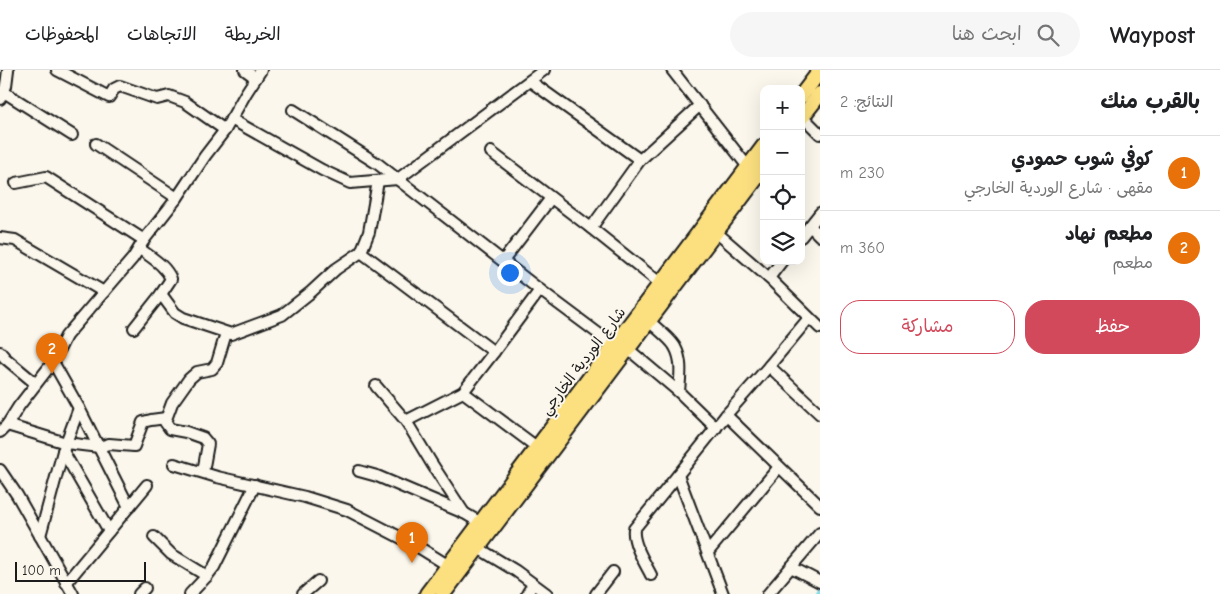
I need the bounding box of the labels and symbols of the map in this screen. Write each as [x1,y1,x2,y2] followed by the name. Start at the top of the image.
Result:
[497,260,523,286] your location
[537,304,633,421] street label: شارع الوردية الخارجي
[36,333,68,374] pin: 2
[396,522,428,563] pin: 1
[15,559,146,582] scale bar

